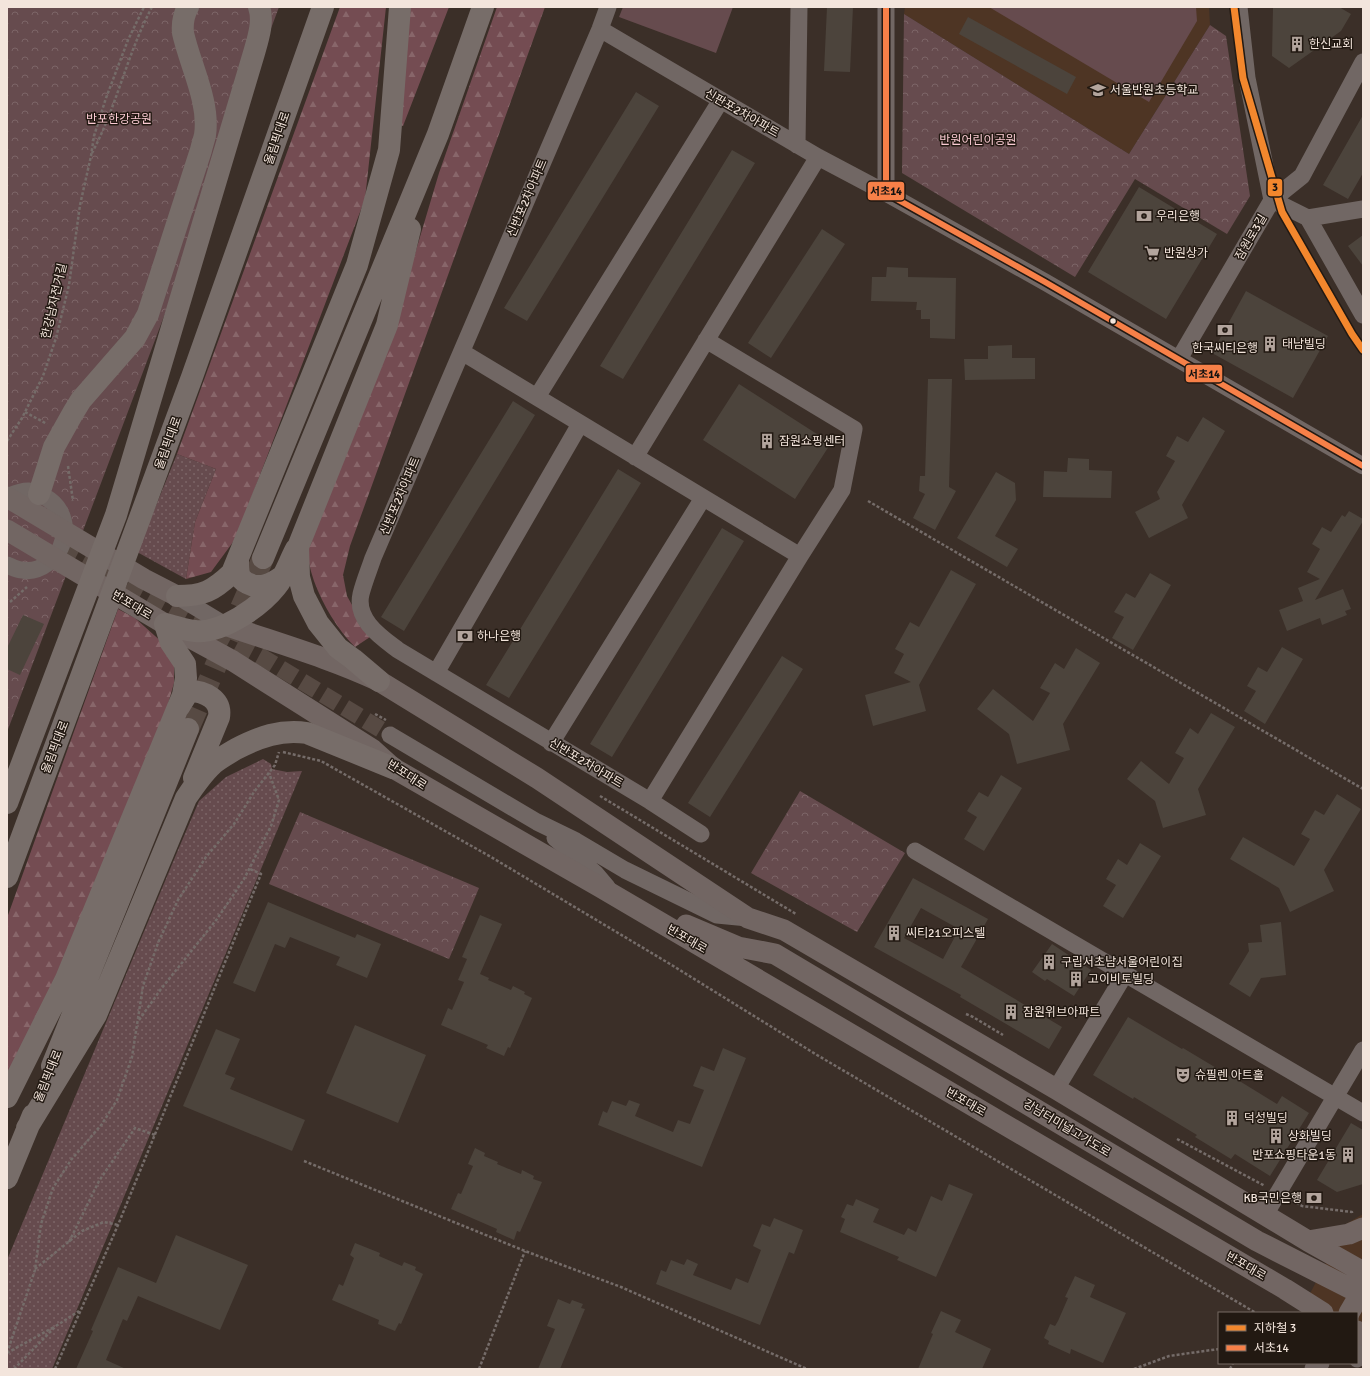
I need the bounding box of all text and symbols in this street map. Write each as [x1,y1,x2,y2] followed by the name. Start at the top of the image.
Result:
[1288,35,1306,53] building icon: 한신교회
[1309,37,1353,52] place label: 한신교회
[1089,81,1107,99] school or university icon: 서울반원초등학교
[1110,83,1198,98] place label: 서울반원초등학교
[702,86,782,141] street label: 신판포2차아파트
[261,110,294,167] street label: 올림픽대로
[86,112,152,127] park label: 반포한강공원
[939,133,1017,148] park label: 반원어린이공원
[504,157,551,240] street label: 신반포2차아파트
[1267,178,1283,197] line badge: 3
[867,181,905,201] line badge: 서초14
[1272,181,1278,194] text: 3
[870,185,902,198] text: 서초14
[1135,207,1153,225] bank icon: 우리은행
[1156,209,1200,224] place label: 우리은행
[1232,212,1271,263] street label: 잠원로3길
[1143,244,1161,262] supermarket icon: 반원상가
[1164,246,1208,261] place label: 반원상가
[38,262,70,340] street label: 한강남자전거길
[1108,316,1118,326] unlabelled marker
[1216,321,1234,339] bank icon: 한국씨티은행
[1261,335,1279,353] building icon: 태남빌딩
[1282,337,1326,352] place label: 태남빌딩
[1192,341,1258,356] place label: 한국씨티은행
[1185,364,1223,383] line badge: 서초14
[1188,368,1220,381] text: 서초14
[152,415,185,472] street label: 올림픽대로
[758,432,776,450] building icon: 잠원쇼핑센터
[779,434,845,449] place label: 잠원쇼핑센터
[377,455,424,538] street label: 신반포2차아파트
[109,588,155,623] street label: 반포대로
[456,627,474,645] bank icon: 하나은행
[477,629,521,644] place label: 하나은행
[39,719,72,776] street label: 올림픽대로
[546,735,626,791] street label: 신반포2차아파트
[384,757,429,794] street label: 반포대로
[664,922,710,957] street label: 반포대로
[885,924,903,942] building icon: 씨티21오피스텔
[906,926,985,941] place label: 씨티21오피스텔
[1040,953,1058,971] building icon: 구립서초남서울어린이집
[1061,955,1182,970] place label: 구립서초남서울어린이집
[1067,970,1085,988] building icon: 고이비토빌딩
[1088,972,1154,987] place label: 고이비토빌딩
[1002,1003,1020,1021] building icon: 잠원위브아파트
[1023,1005,1100,1020] place label: 잠원위브아파트
[31,1048,66,1105] street label: 올림픽대로
[1174,1066,1192,1084] theatre icon: 슈필렌 아트홀
[1195,1068,1264,1083] place label: 슈필렌 아트홀
[943,1085,989,1120] street label: 반포대로
[1020,1096,1113,1160] street label: 강남터미널고가도로
[1223,1109,1241,1127] building icon: 덕성빌딩
[1244,1111,1288,1126] place label: 덕성빌딩
[1267,1127,1285,1145] building icon: 상화빌딩
[1288,1129,1332,1144] place label: 상화빌딩
[1339,1146,1357,1164] building icon: 반포쇼핑타운1동
[1252,1148,1336,1163] place label: 반포쇼핑타운1동
[1305,1189,1323,1207] bank icon: KB국민은행
[1243,1191,1302,1206] place label: KB국민은행
[1223,1249,1269,1284] street label: 반포대로
[1218,1312,1358,1364] legend
[1254,1321,1296,1336] text: 지하철 3
[1254,1341,1290,1356] text: 서초14

